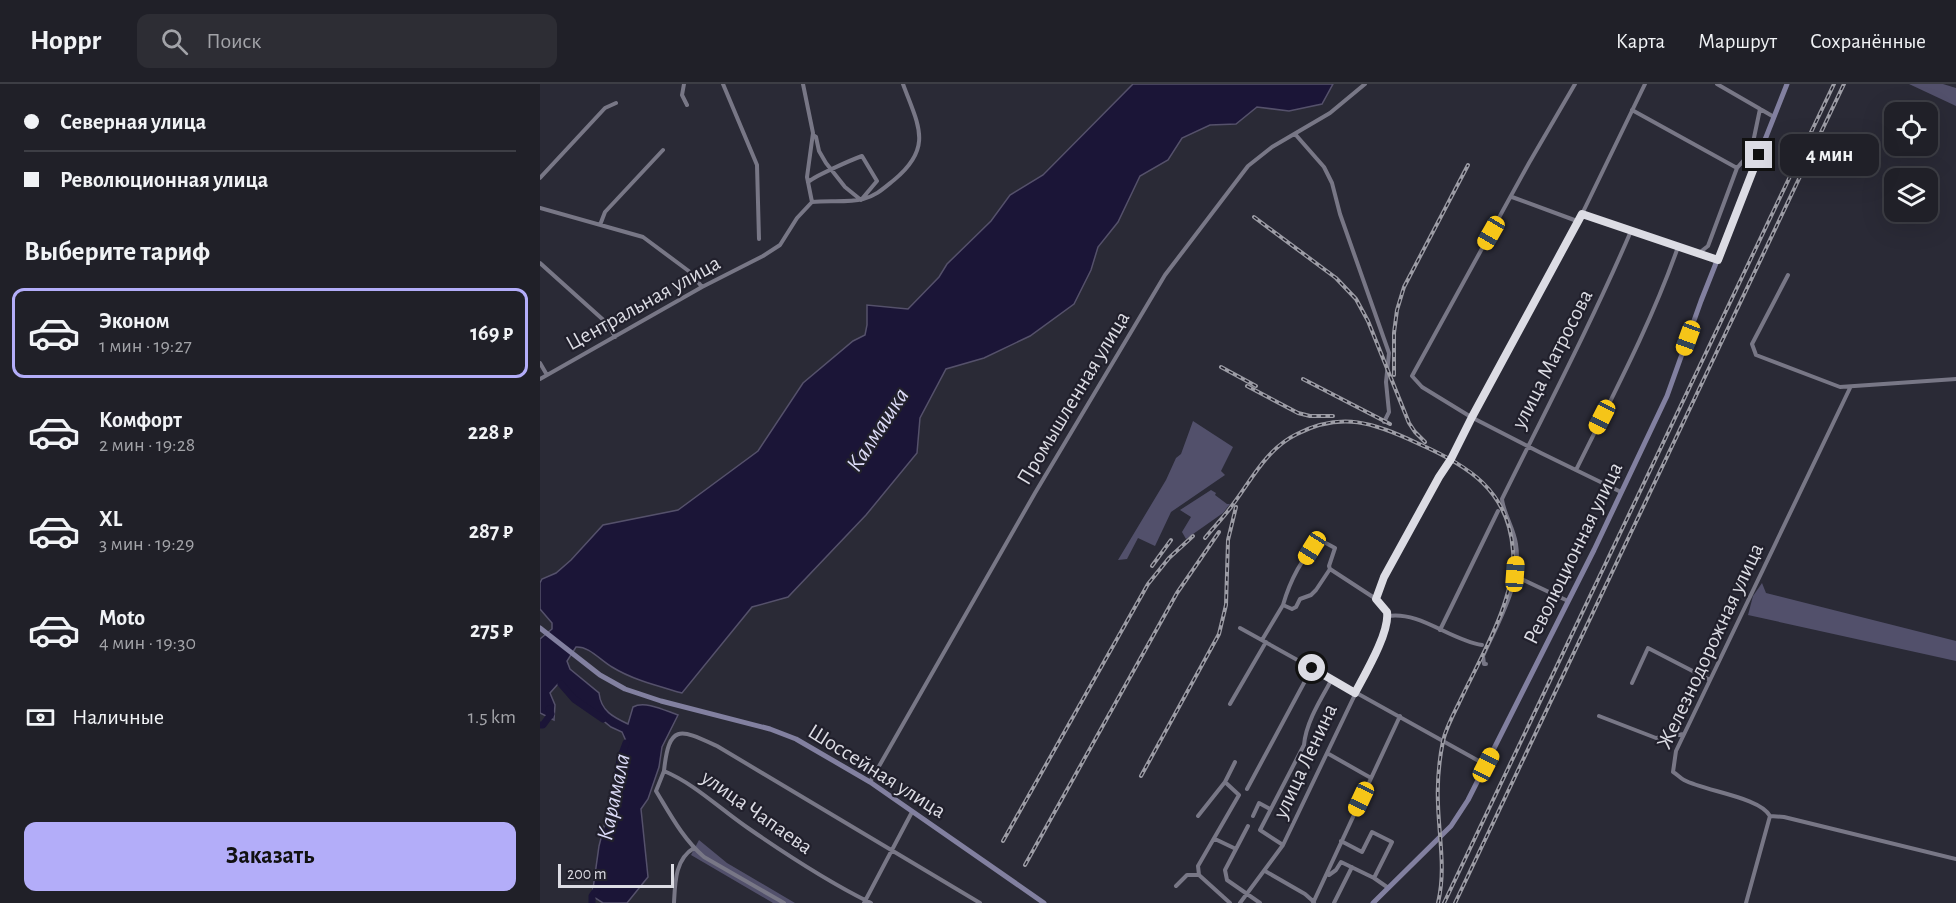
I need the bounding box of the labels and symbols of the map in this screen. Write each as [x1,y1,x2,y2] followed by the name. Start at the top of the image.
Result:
[1780,134,1879,176] callout: 4 мин
[1745,141,1772,168] route end
[1474,213,1508,253] car
[562,251,724,355] street label: Центральная улица
[1507,286,1597,433] street label: улица Матросова
[1013,307,1133,489] street label: Промышленная улица
[1673,318,1703,358] car
[842,384,914,476] water label: Калмашка
[1586,397,1618,437] car
[1519,459,1627,647] street label: Революционная улица
[1295,528,1329,568] car
[1653,540,1767,752] street label: Железнодорожная улица
[1505,555,1525,593] car
[1298,654,1325,681] route start
[1268,700,1341,823] street label: улица Ленина
[804,720,950,822] street label: Шоссейная улица
[1470,745,1502,785] car
[593,751,635,843] water label: Карамала
[697,765,817,858] street label: улица Чапаева
[1345,779,1377,819] car
[558,861,674,888] scale bar

